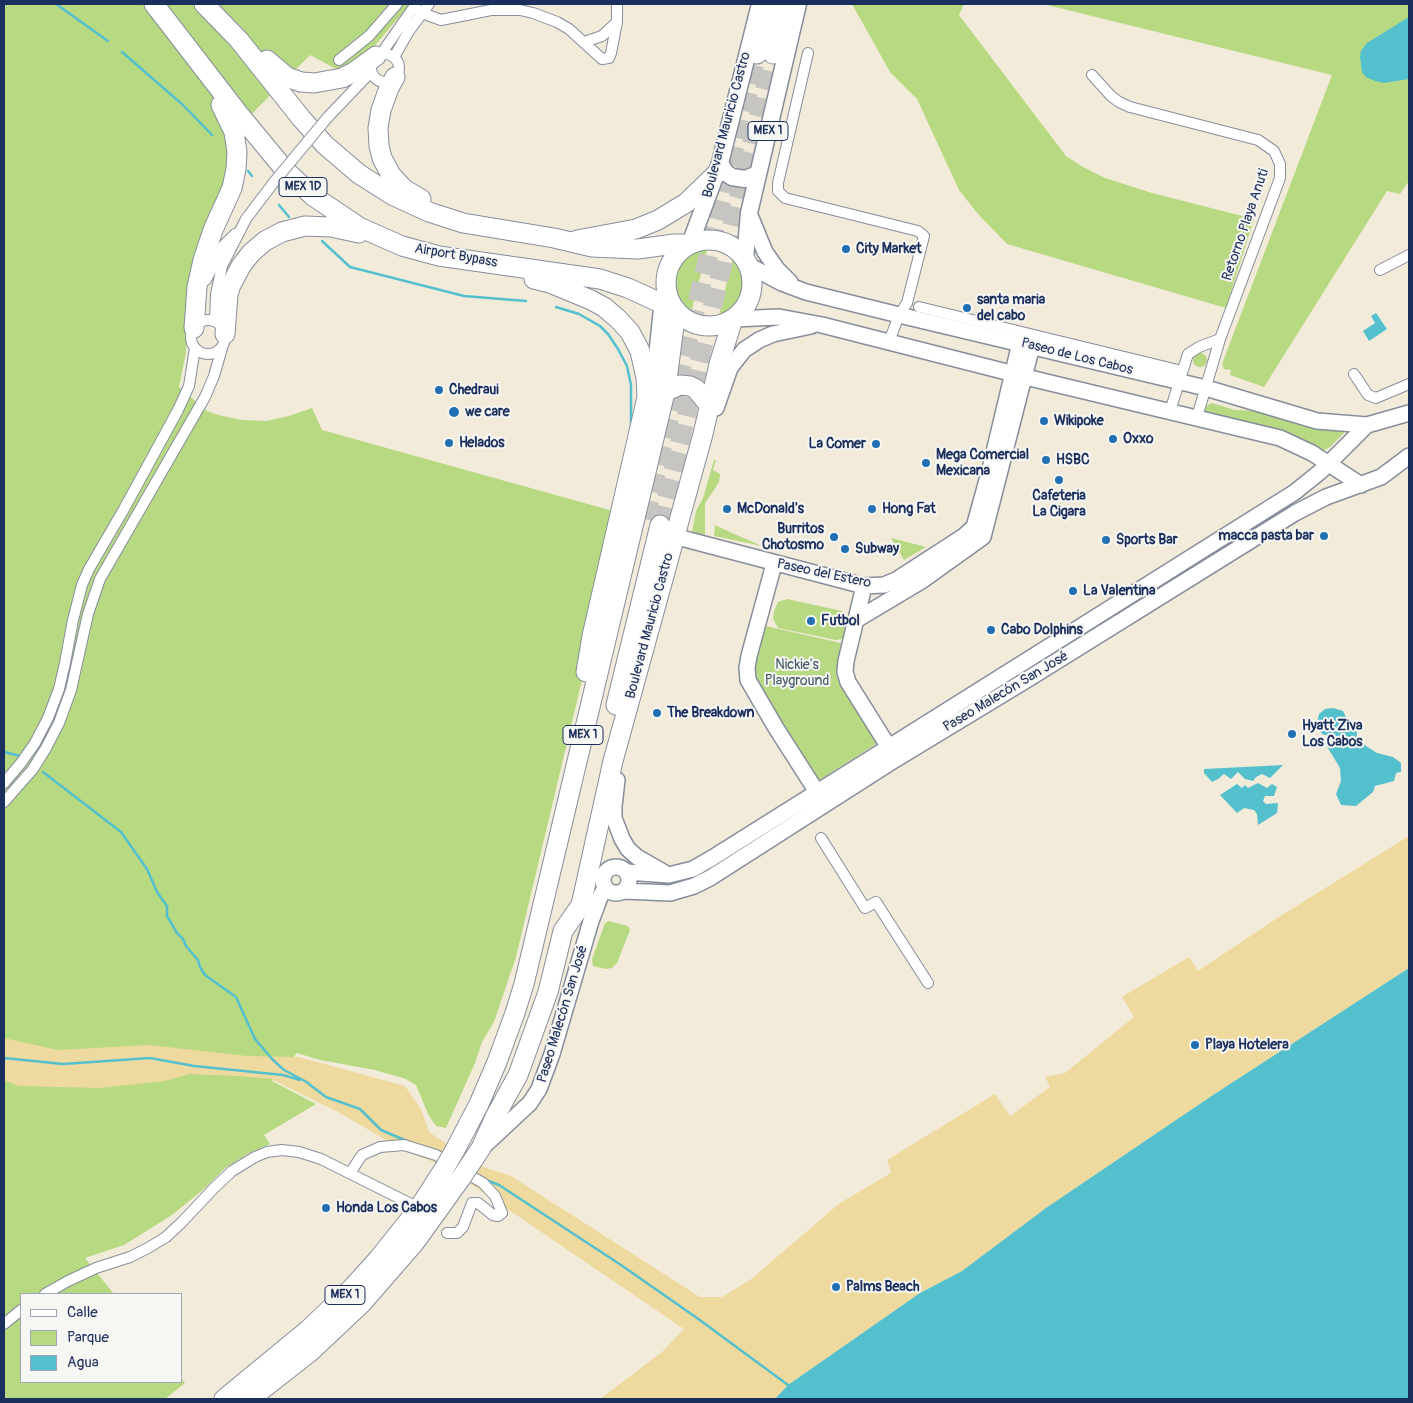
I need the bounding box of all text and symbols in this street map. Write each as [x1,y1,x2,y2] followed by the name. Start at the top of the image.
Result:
[699,50,755,200] street label: Boulevard Mauricio Castro
[748,122,788,140] road number: MEX 1
[1219,167,1273,283] street label: Retorno Playa Anuti
[279,178,327,196] road number: MEX 1D
[413,240,499,272] street label: Airport Bypass
[856,241,922,257] place label: City Market
[840,243,852,255] marker: City Market
[977,292,1045,324] place label: santa maria del cabo
[961,302,973,314] marker: santa maria del cabo
[1019,335,1135,379] street label: Paseo de Los Cabos
[449,382,499,398] place label: Chedraui
[433,384,445,396] marker: Chedraui
[465,404,510,420] place label: we care
[447,405,461,419] marker: we care
[1054,413,1104,429] place label: Wikipoke
[1038,415,1050,427] marker: Wikipoke
[1123,431,1153,447] place label: Oxxo
[1107,433,1119,445] marker: Oxxo
[459,435,504,451] place label: Helados
[808,436,866,452] place label: La Comer
[443,437,455,449] marker: Helados
[870,438,882,450] marker: La Comer
[936,447,1029,480] place label: Mega Comercial Mexicana
[1056,452,1090,468] place label: HSBC
[1040,454,1052,466] marker: HSBC
[920,457,932,469] marker: Mega Comercial Mexicana
[1053,474,1065,486] marker: Cafeteria La Cigara
[1032,488,1086,520] place label: Cafeteria La Cigara
[737,501,804,517] place label: McDonald's
[882,501,936,517] place label: Hong Fat
[721,503,733,515] marker: McDonald's
[866,503,878,515] marker: Hong Fat
[762,521,824,554] place label: Burritos Chotosmo
[1218,528,1314,544] place label: macca pasta bar
[1318,530,1330,542] marker: macca pasta bar
[828,531,840,543] marker: Burritos Chotosmo
[1116,532,1178,548] place label: Sports Bar
[1100,534,1112,546] marker: Sports Bar
[855,541,899,557] place label: Subway
[839,543,851,555] marker: Subway
[622,551,678,701] street label: Boulevard Mauricio Castro
[775,556,873,592] street label: Paseo del Estero
[1083,583,1156,599] place label: La Valentina
[1067,585,1079,597] marker: La Valentina
[821,613,860,629] place label: Futbol
[805,615,817,627] marker: Futbol
[1001,622,1083,638] place label: Cabo Dolphins
[985,624,997,636] marker: Cabo Dolphins
[940,648,1072,736] street label: Paseo Malecón San José
[765,657,829,690] park label: Nickie's Playground
[667,705,754,721] place label: The Breakdown
[651,707,663,719] marker: The Breakdown
[1302,718,1363,750] place label: Hyatt Ziva Los Cabos
[563,726,603,744] road number: MEX 1
[1286,728,1298,740] marker: Hyatt Ziva Los Cabos
[534,943,592,1085] street label: Paseo Malecón San José
[1205,1037,1289,1053] place label: Playa Hotelera
[1189,1039,1201,1051] marker: Playa Hotelera
[336,1200,437,1216] place label: Honda Los Cabos
[320,1202,332,1214] marker: Honda Los Cabos
[846,1279,920,1295] place label: Palms Beach
[830,1281,842,1293] marker: Palms Beach
[325,1286,365,1304] road number: MEX 1
[20,1293,182,1383] legend
[67,1303,98,1322] text: Calle
[67,1328,109,1347] text: Parque
[67,1353,99,1372] text: Agua

